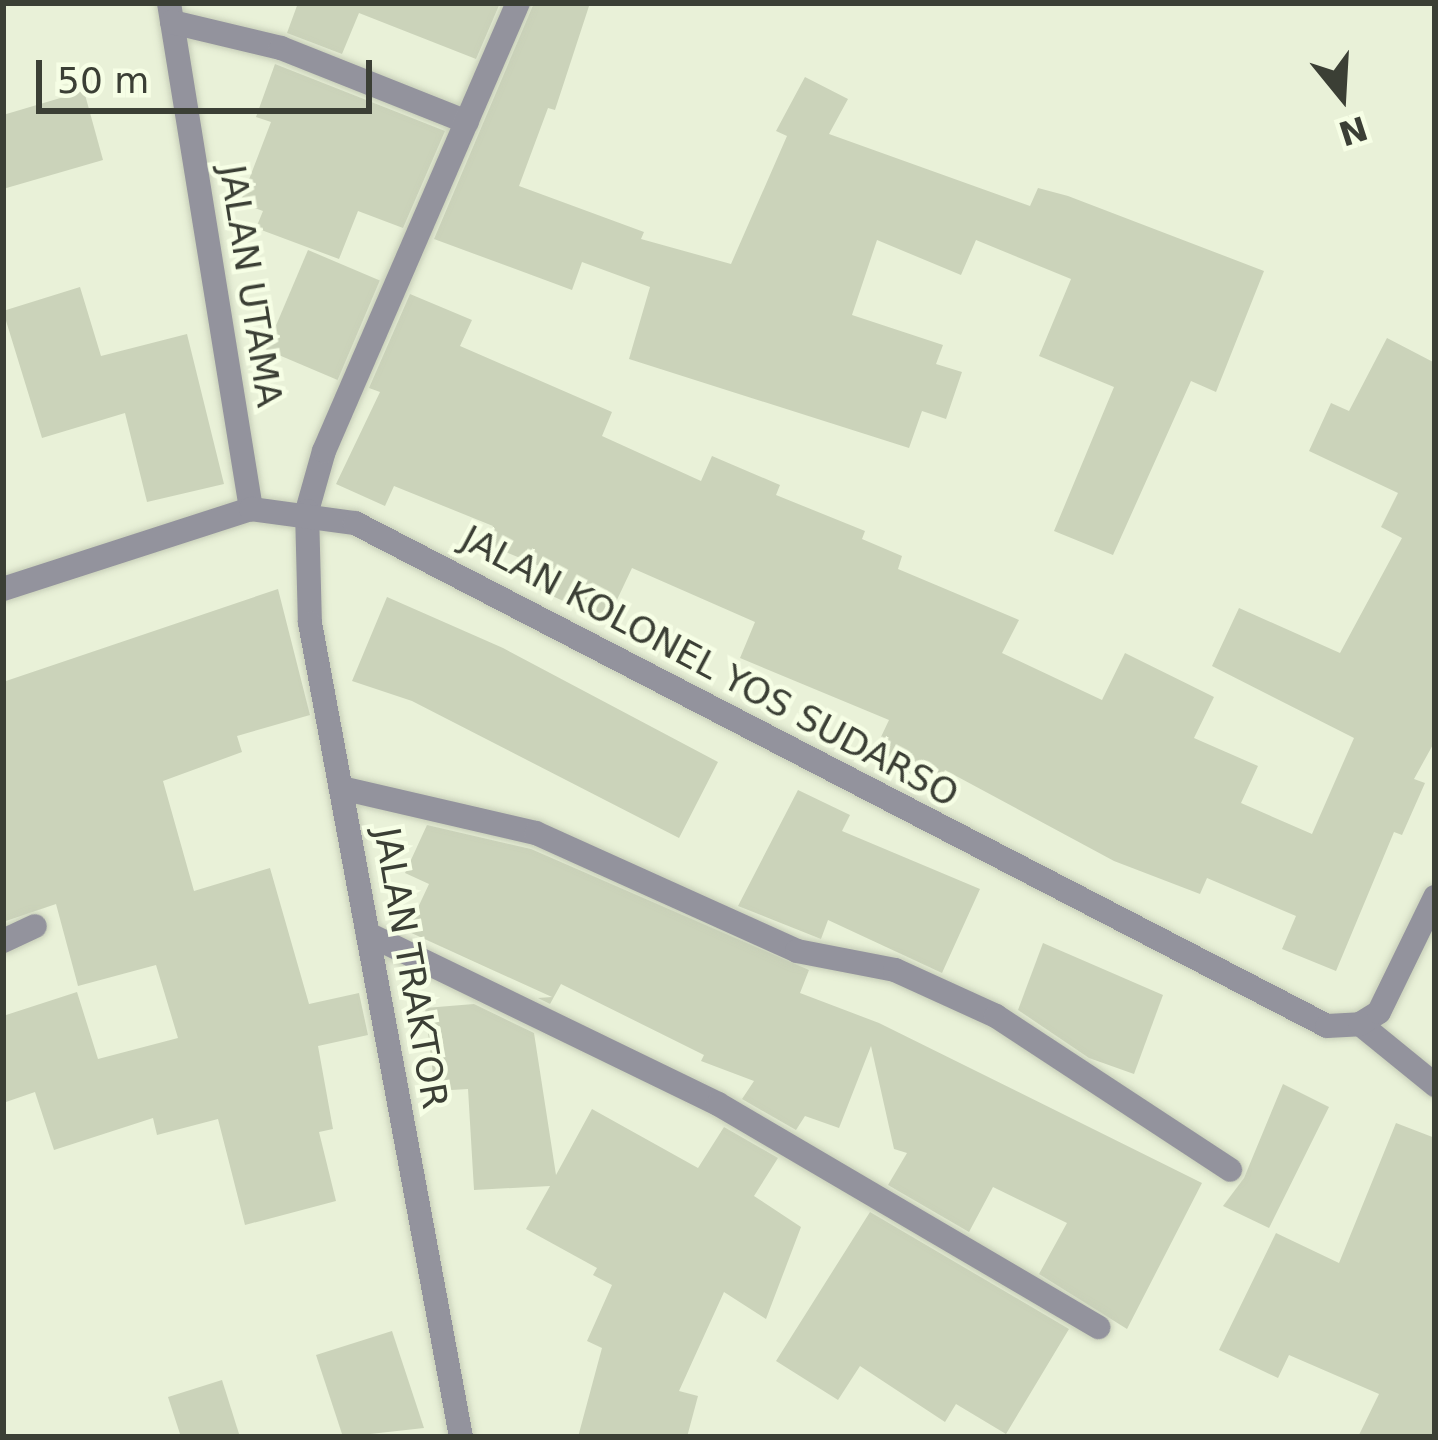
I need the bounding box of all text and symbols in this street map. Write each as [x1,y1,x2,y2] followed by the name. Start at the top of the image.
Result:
[42,36,378,110] scale bar
[1282,36,1402,156] north arrow
[57,60,149,101] text: 50 m
[1334,108,1372,154] text: N
[211,162,291,410] street label: JALAN UTAMA
[454,516,966,816] street label: JALAN KOLONEL YOS SUDARSO
[365,824,457,1112] street label: JALAN TRAKTOR

